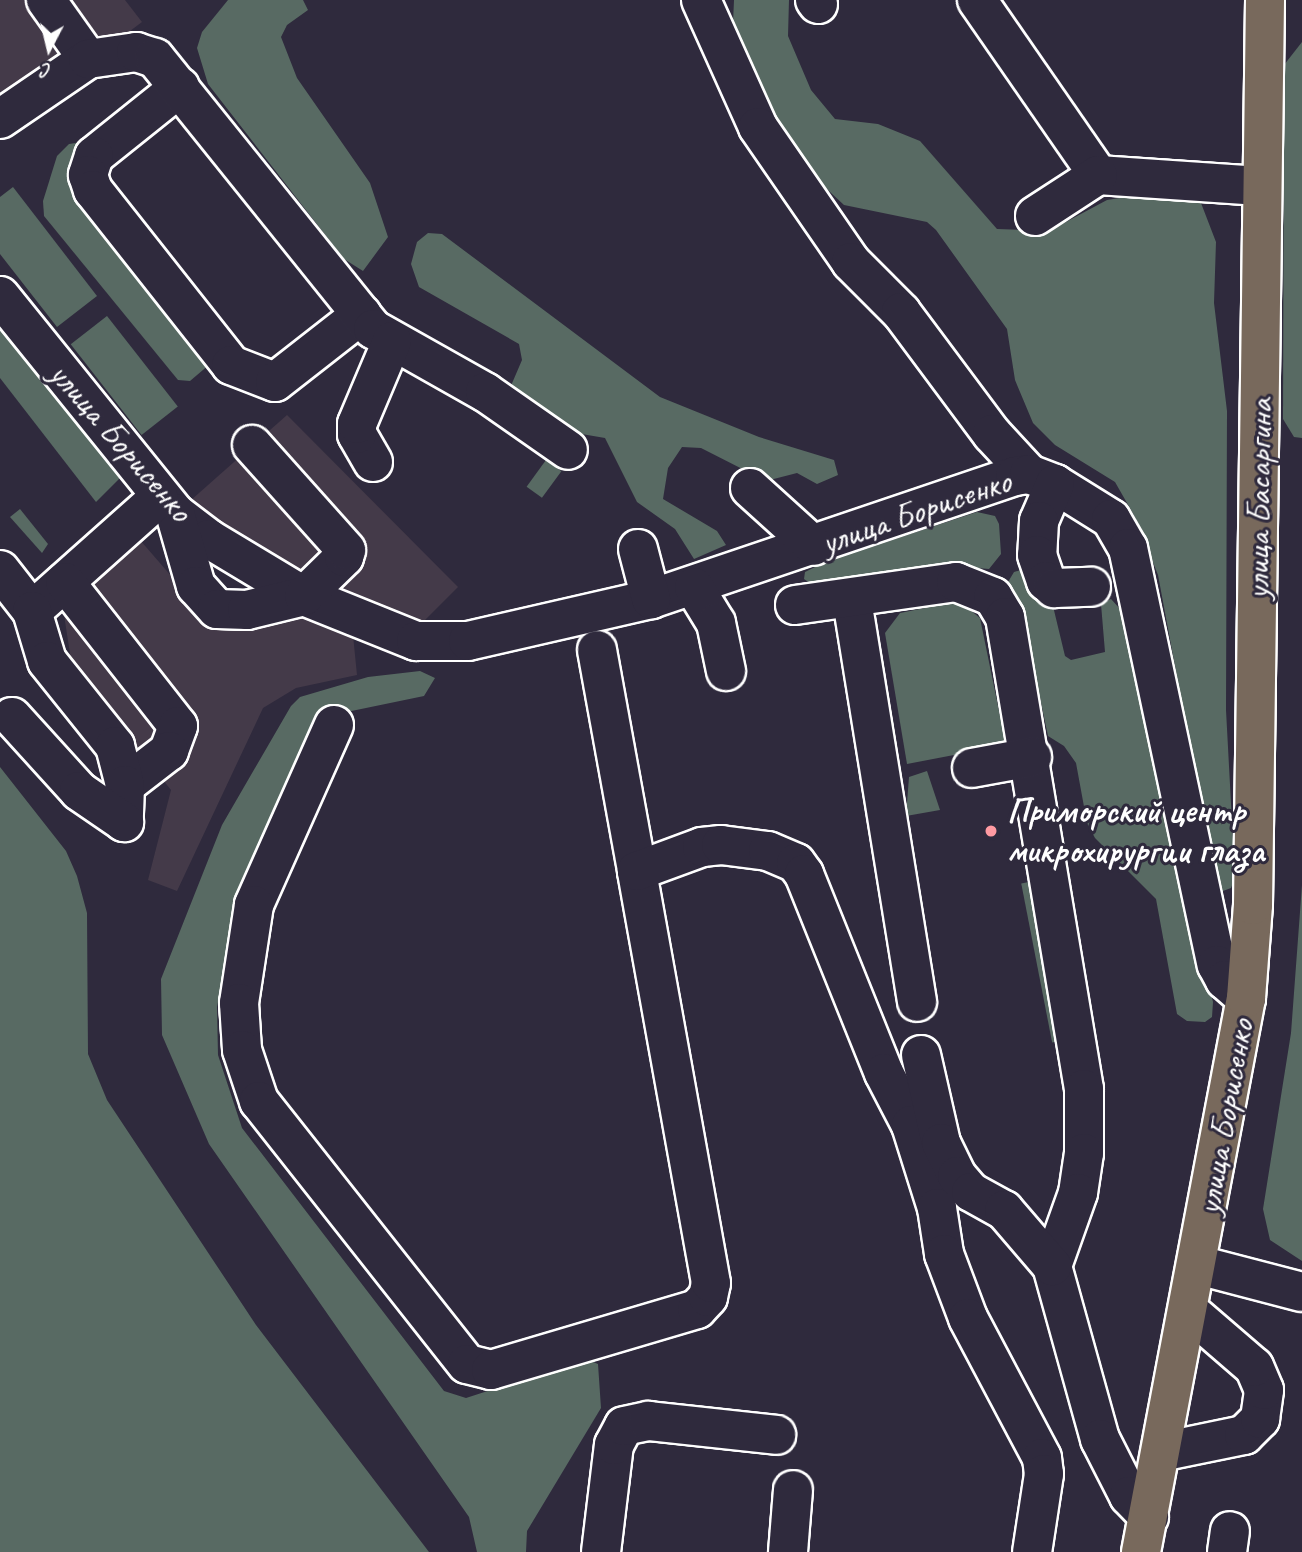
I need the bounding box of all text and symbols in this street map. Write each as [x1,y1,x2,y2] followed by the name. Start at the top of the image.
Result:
[14,14,84,84] north arrow
[40,57,53,82] text: С
[40,354,202,530] street label: улица Борисенко
[1236,399,1282,599] street label: улица Басаргина
[816,460,1016,564] street label: улица Борисенко
[1007,790,1264,872] place label: Приморский центр микрохирургии глаза
[981,821,1001,841] marker: Приморский центр микрохирургии глаза
[1187,1016,1263,1218] street label: улица Борисенко

